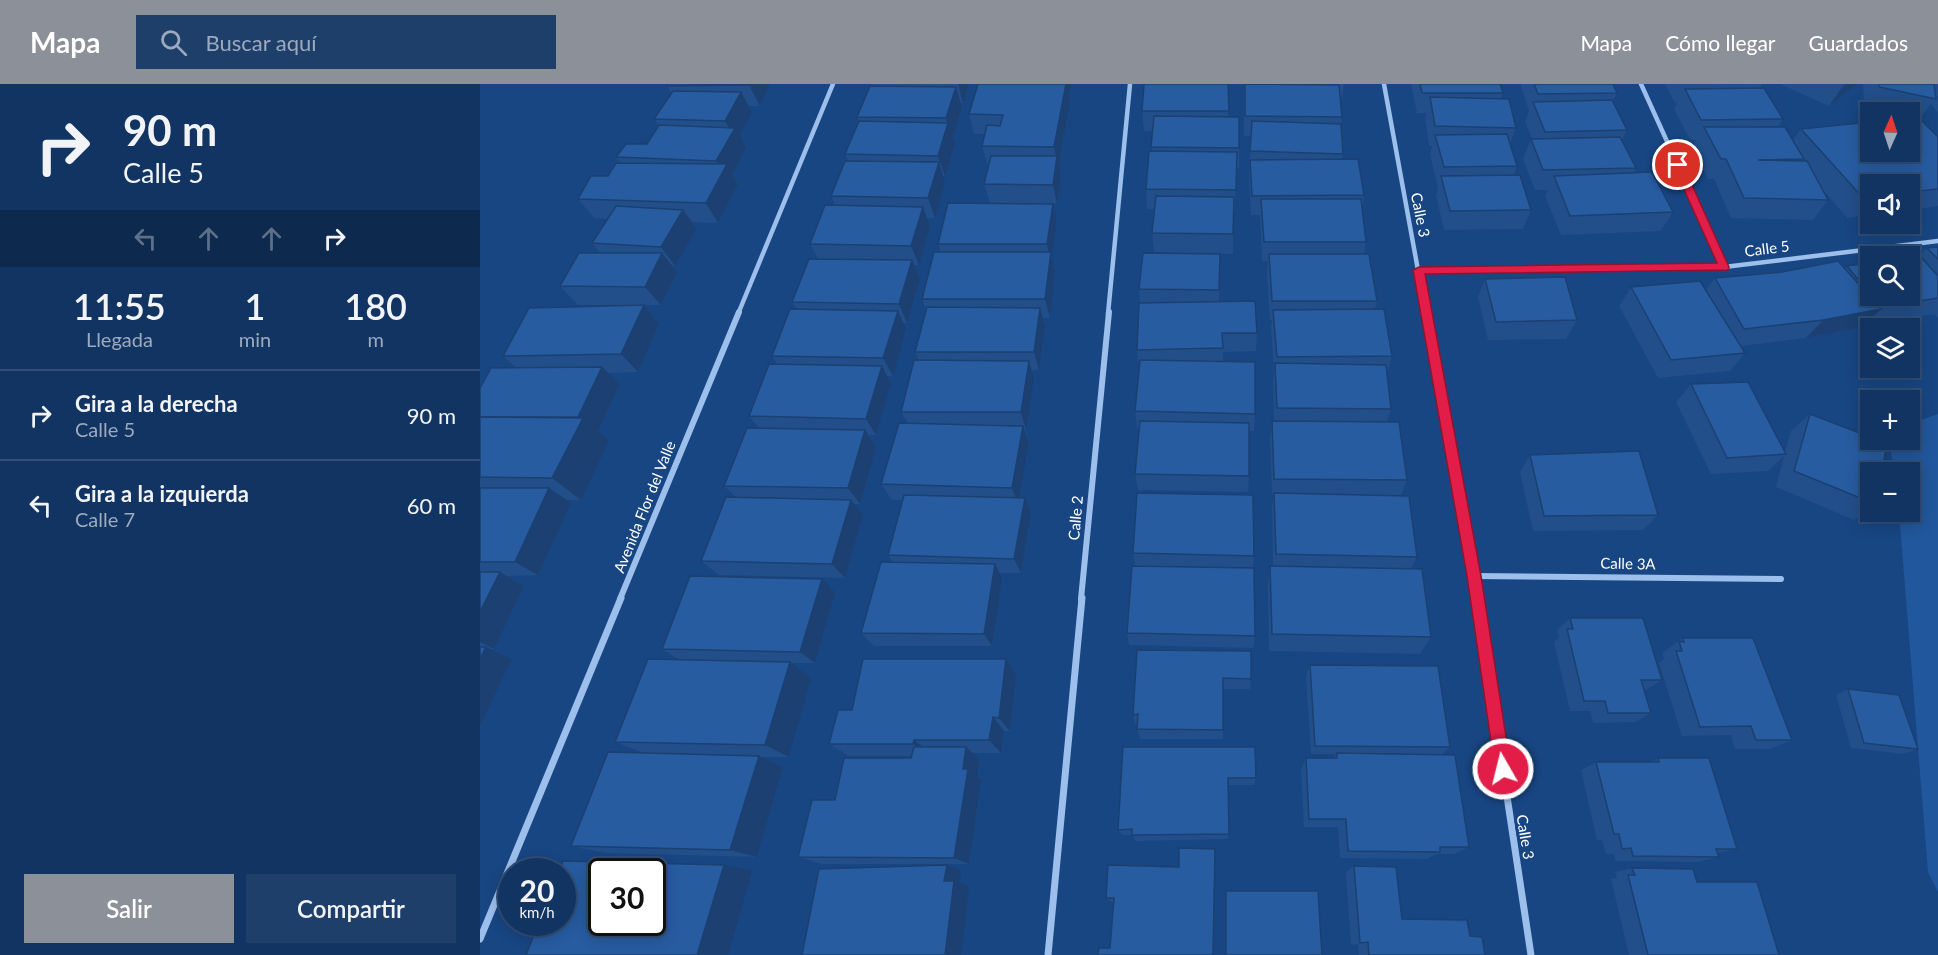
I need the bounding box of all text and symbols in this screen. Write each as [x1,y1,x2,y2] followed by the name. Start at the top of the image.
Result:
[136,15,556,69] search box
[30,25,100,59] text: Mapa
[157,26,190,59] icon: search
[205,29,317,56] text: Buscar aquí
[1580,30,1632,55] text: Mapa
[1665,30,1776,55] text: Cómo llegar
[1809,30,1908,55] text: Guardados
[1860,102,1920,162] north arrow
[1860,102,1920,522] map controls
[123,105,217,155] text: 90 m
[24,108,102,186] icon: right
[1652,139,1703,190] pin
[1661,148,1694,181] icon: arrive
[123,156,204,189] text: Calle 5
[1860,174,1920,234] button: sound
[1408,191,1434,239] street label: Calle 3
[129,222,162,255] icon: left
[192,222,225,255] icon: ahead
[255,222,288,255] icon: ahead
[318,222,351,255] icon: right
[1743,236,1790,260] street label: Calle 5
[1860,246,1920,306] button: search
[73,284,166,328] text: 11:55
[245,284,265,328] text: 1
[344,284,407,328] text: 180
[1860,318,1920,378] button: layers
[86,327,153,351] text: Llegada
[239,327,271,351] text: min
[367,327,384,351] text: m
[75,390,238,417] text: Gira a la derecha
[1860,390,1920,450] button: +
[24,399,57,432] icon: right
[407,402,456,429] text: 90 m
[75,417,135,441] text: Calle 5
[609,438,679,575] street label: Avenida Flor del Valle
[1860,462,1920,522] button: −
[75,480,249,507] text: Gira a la izquierda
[24,489,57,522] icon: left
[407,492,456,519] text: 60 m
[1064,495,1086,541] street label: Calle 2
[75,507,135,531] text: Calle 7
[1600,554,1657,572] street label: Calle 3A
[1471,737,1535,801] position arrow
[1514,813,1538,860] street label: Calle 3
[588,858,666,936] speed limit sign: 30
[520,872,554,908] text: 20
[24,874,234,943] button: Salir
[246,874,456,943] button: Compartir
[519,903,555,921] text: km/h

